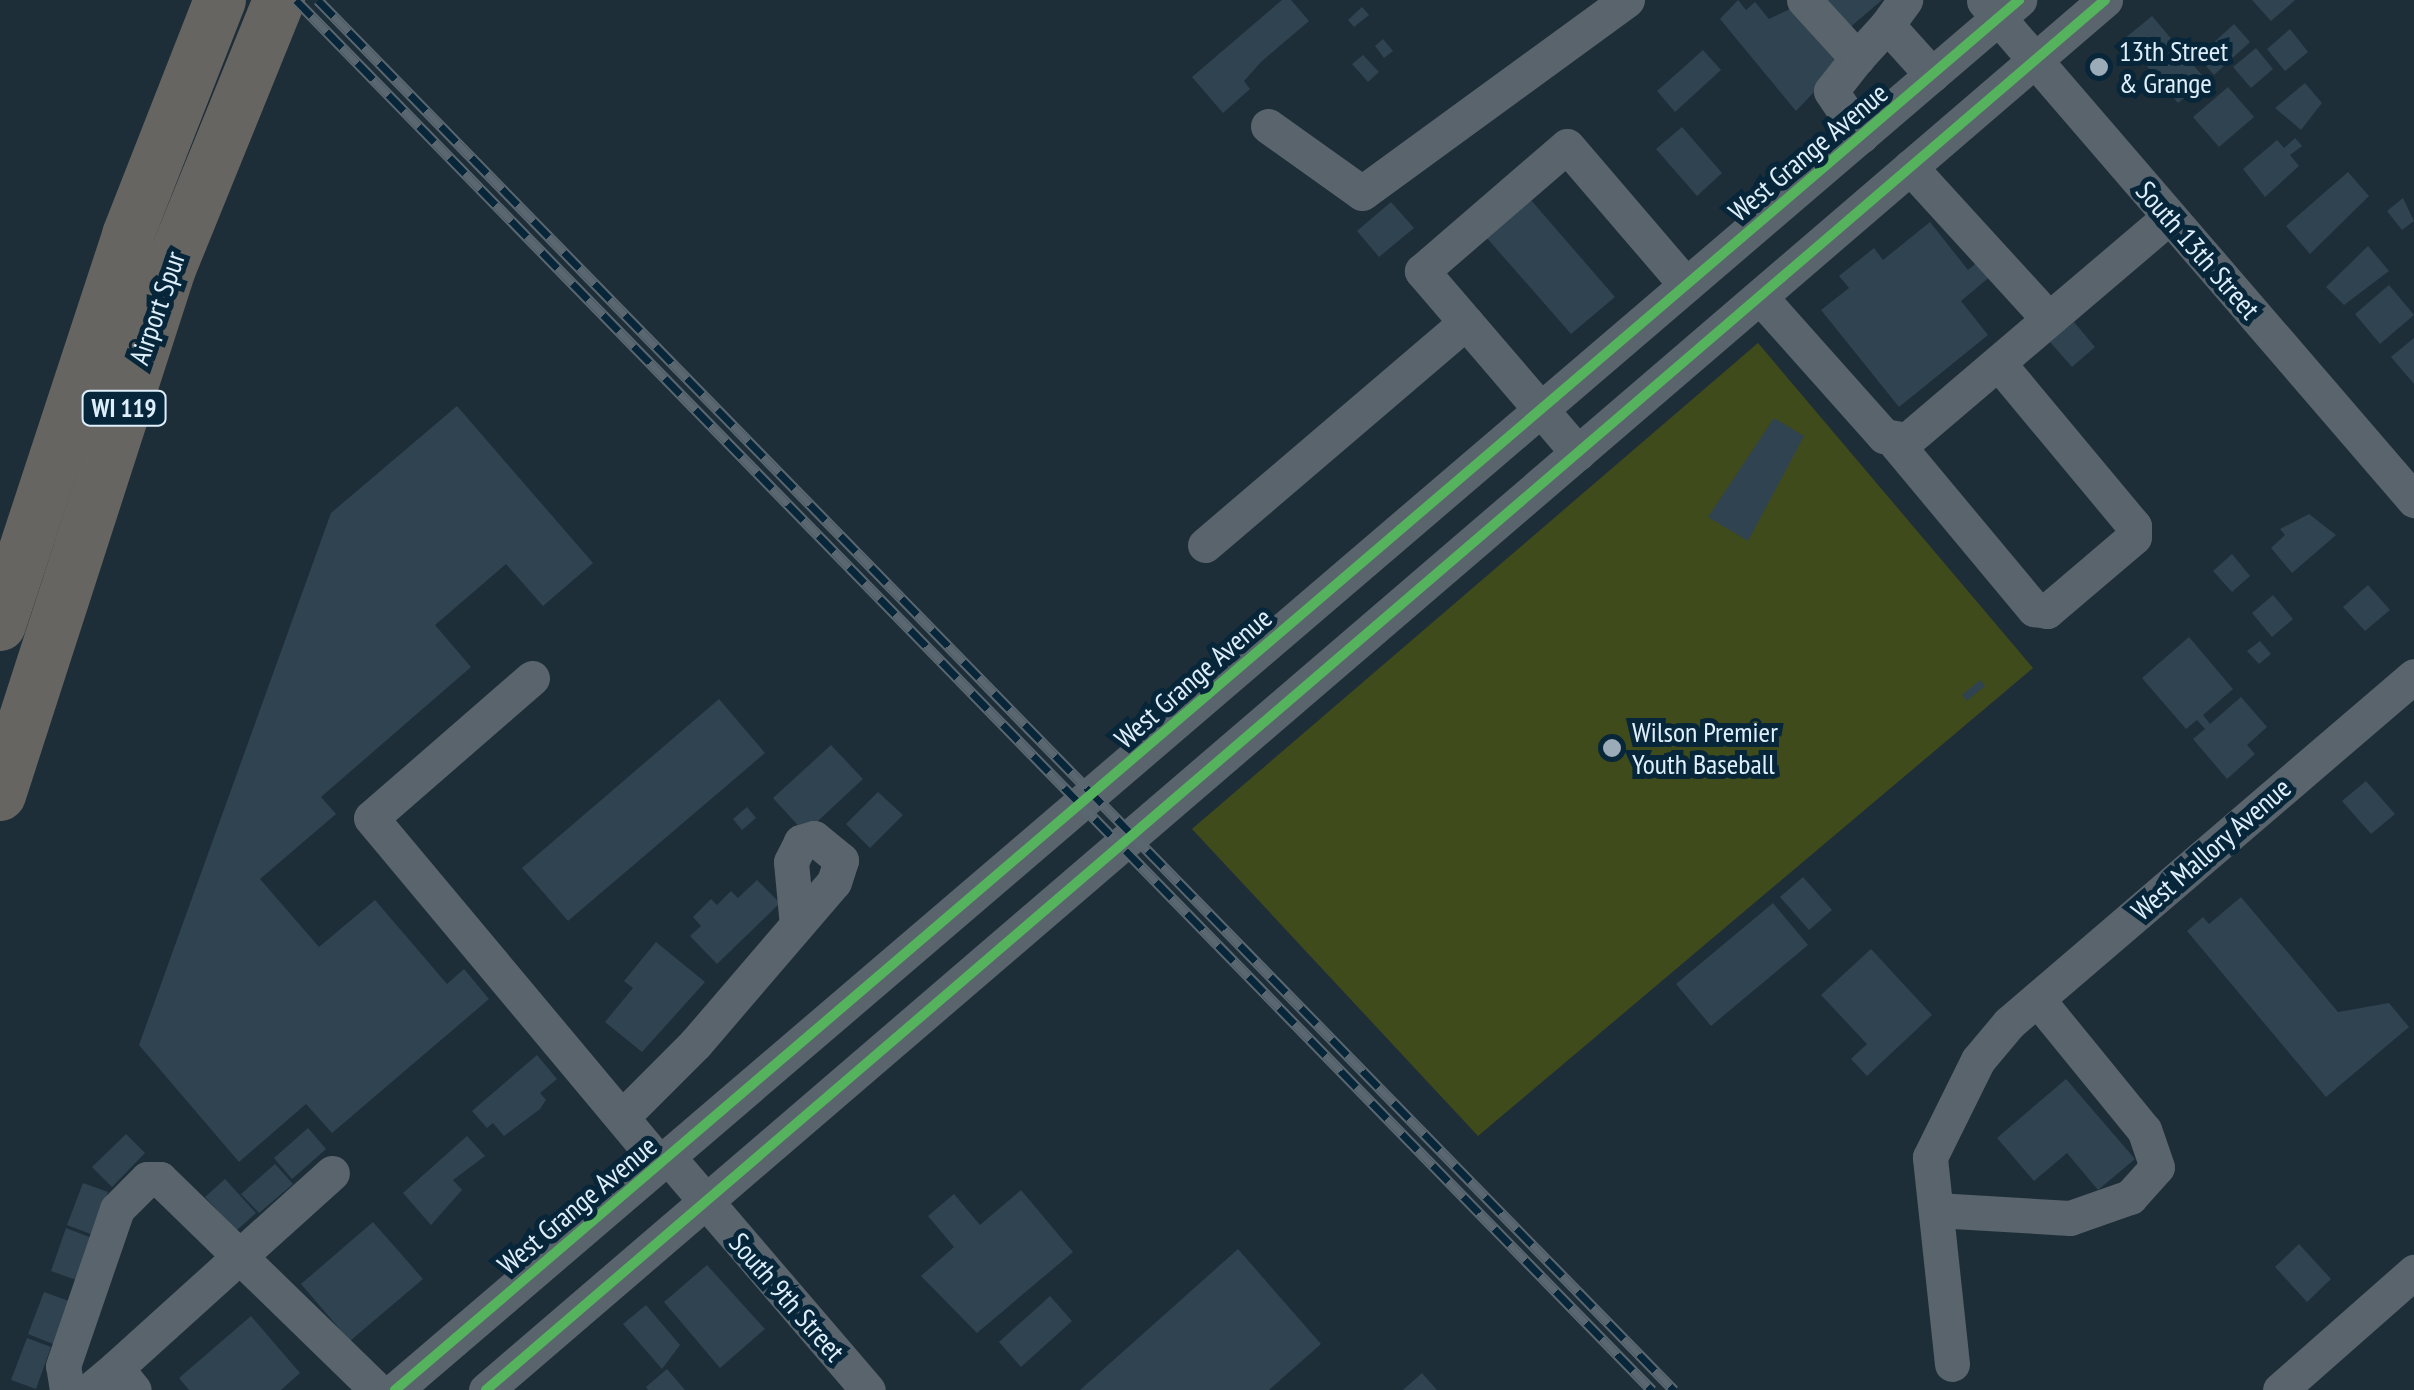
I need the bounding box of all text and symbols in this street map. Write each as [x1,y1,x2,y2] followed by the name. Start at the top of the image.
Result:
[2119,34,2228,100] place label: 13th Street & Grange
[2088,56,2110,78] marker: 13th Street & Grange
[1721,76,1895,228] street label: West Grange Avenue
[2129,174,2267,326] street label: South 13th Street
[122,247,192,369] street label: Airport Spur
[82,388,166,428] road number: WI 119
[1107,600,1279,756] street label: West Grange Avenue
[1632,715,1778,781] place label: Wilson Premier Youth Baseball
[1601,737,1623,759] marker: Wilson Premier Youth Baseball
[2124,770,2298,928] street label: West Mallory Avenue
[490,1129,664,1281] street label: West Grange Avenue
[722,1226,852,1368] street label: South 9th Street

